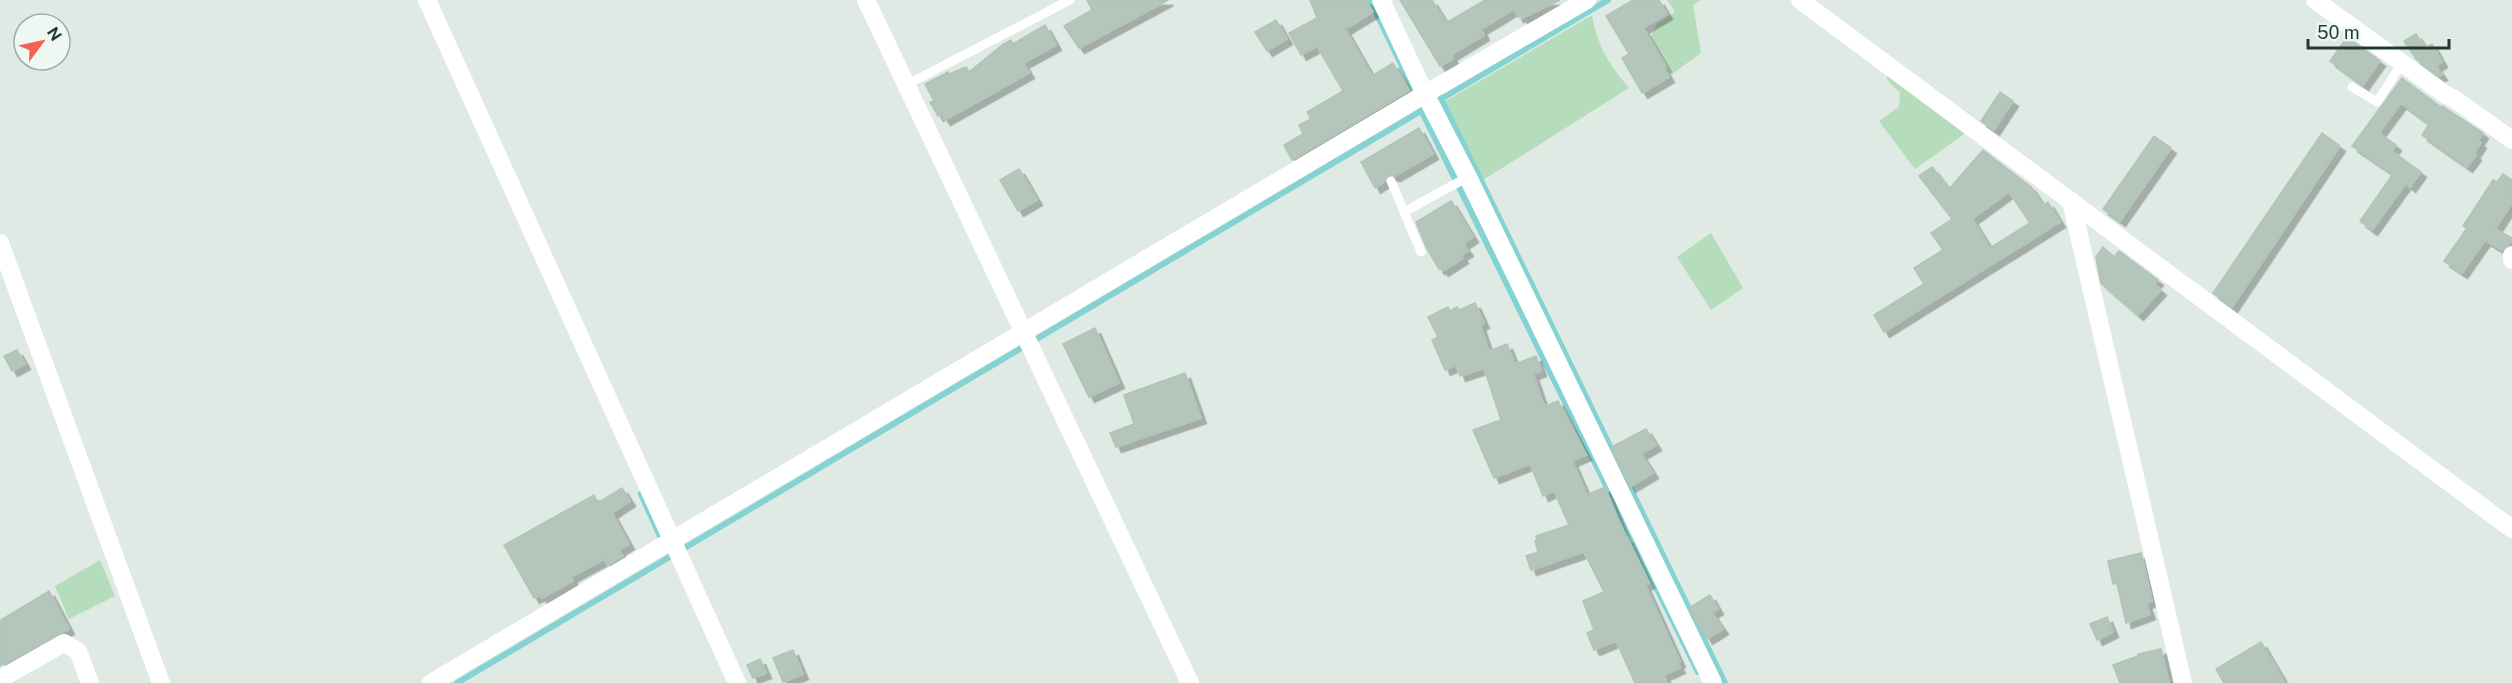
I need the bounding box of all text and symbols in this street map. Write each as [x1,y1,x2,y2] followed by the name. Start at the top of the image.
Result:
[12,12,72,72] north arrow
[2308,12,2449,50] scale bar
[2317,22,2360,43] text: 50 m
[43,24,66,45] text: N

